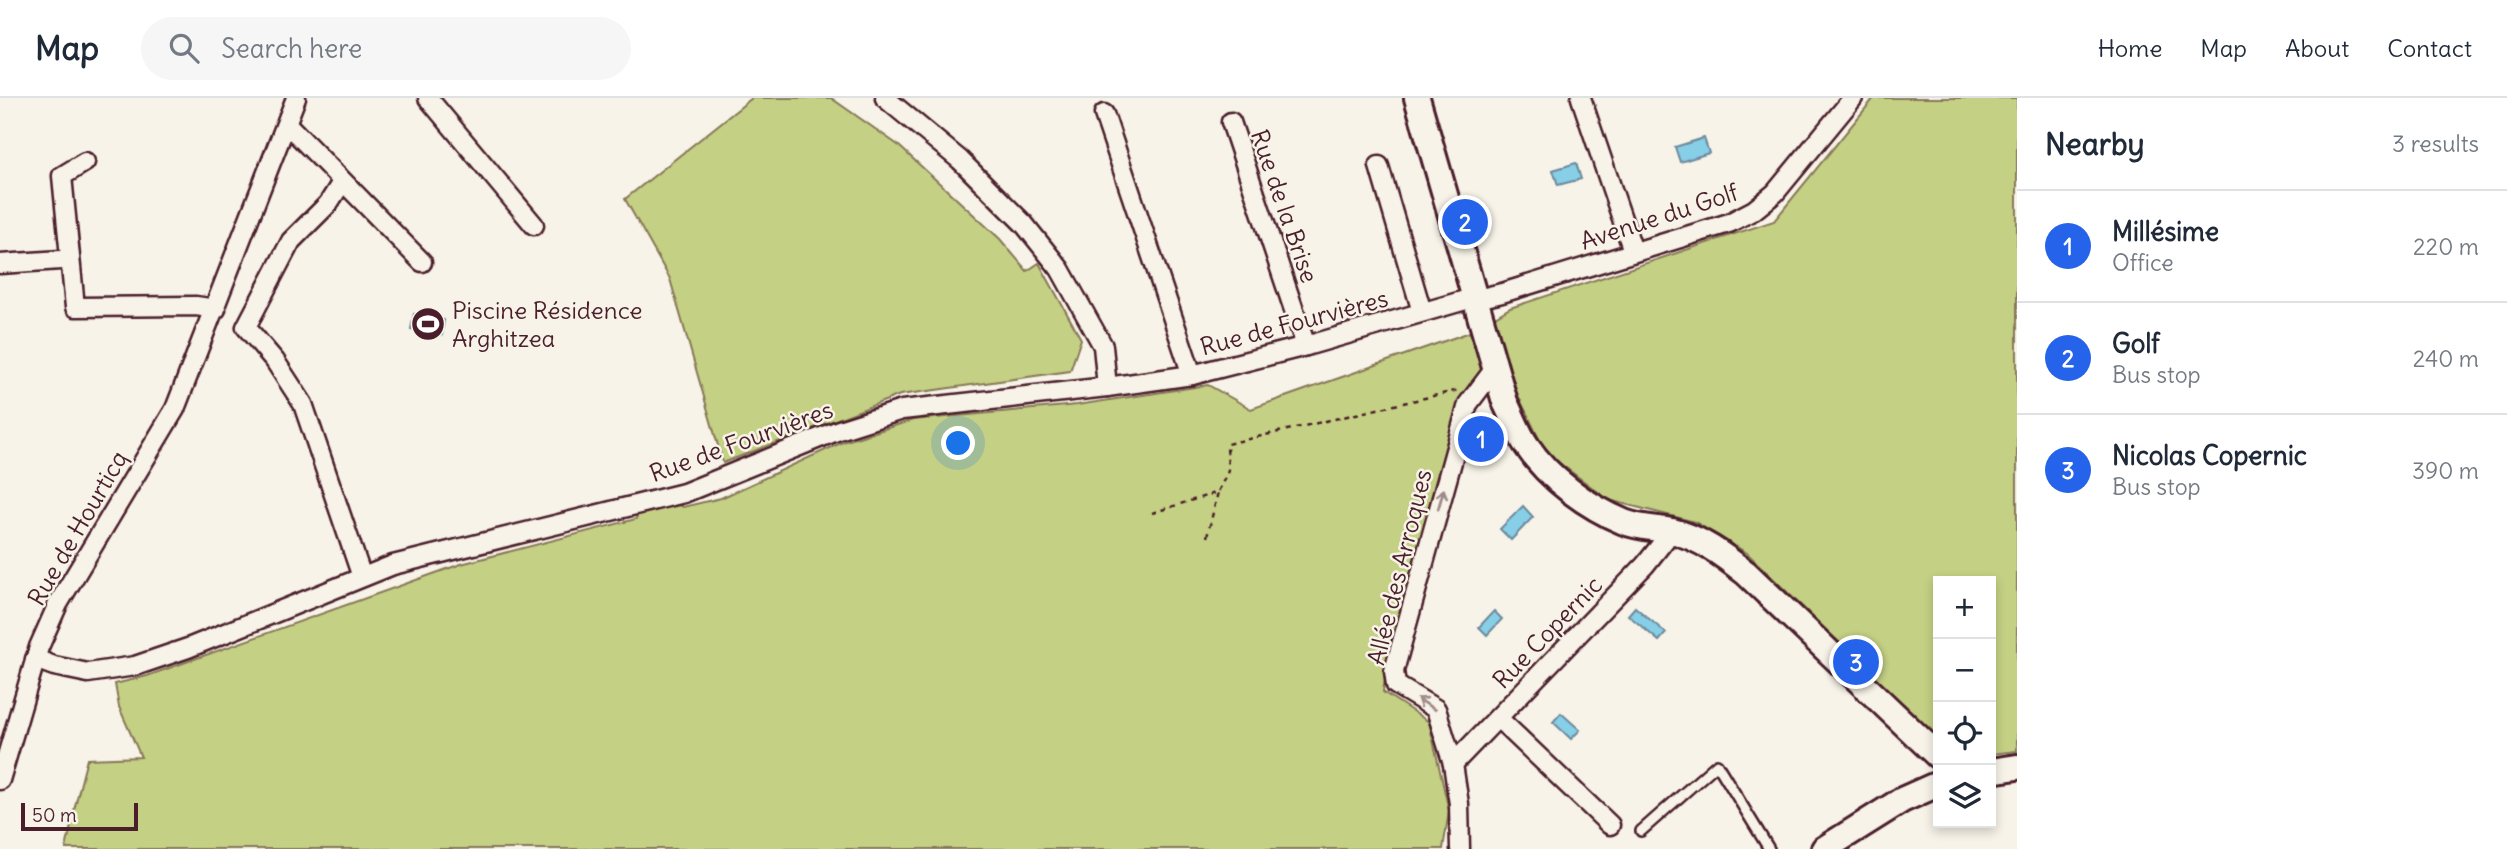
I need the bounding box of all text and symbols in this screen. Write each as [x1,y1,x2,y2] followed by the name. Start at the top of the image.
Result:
[141,17,631,80] search box
[35,27,99,69] text: Map
[165,29,203,67] icon: search
[221,32,362,65] text: Search here
[2098,33,2162,63] text: Home
[2200,33,2247,63] text: Map
[2285,33,2349,63] text: About
[2387,33,2472,63] text: Contact
[2045,125,2145,163] text: Nearby
[1245,126,1325,286] street label: Rue de la Brise
[2392,129,2479,158] text: 3 results
[1576,176,1743,256] street label: Avenue du Golf
[1442,196,1488,248] pin: 2
[2112,215,2219,248] text: Millésime
[2063,232,2073,261] text: 1
[2413,232,2479,261] text: 220 m
[2112,248,2174,277] text: Office
[1197,283,1391,361] street label: Rue de Fourvières
[452,295,642,353] place label: Piscine Résidence Arghitzea
[409,305,447,343] sports icon: Piscine Résidence Arghitzea
[2112,327,2160,360] text: Golf
[2062,344,2074,373] text: 2
[2413,344,2479,373] text: 240 m
[2112,360,2201,389] text: Bus stop
[645,394,837,488] street label: Rue de Fourvières
[1458,413,1504,465] pin: 1
[941,426,975,460] your location
[2112,439,2307,472] text: Nicolas Copernic
[21,445,133,611] street label: Rue de Hourticq
[2061,456,2075,485] text: 3
[2412,456,2479,485] text: 390 m
[1360,466,1438,668] street label: Allée des Arroques
[2112,472,2201,501] text: Bus stop
[1435,488,1448,510] one-way arrow
[1486,570,1608,694] street label: Rue Copernic
[1933,576,1996,828] map controls
[1933,576,1996,639] button: +
[1833,636,1879,688] pin: 3
[1933,639,1996,702] button: −
[1417,696,1436,711] one-way arrow
[1933,702,1996,765] button: locate
[1933,765,1996,828] button: layers
[21,800,138,832] scale bar
[32,803,77,827] text: 50 m

